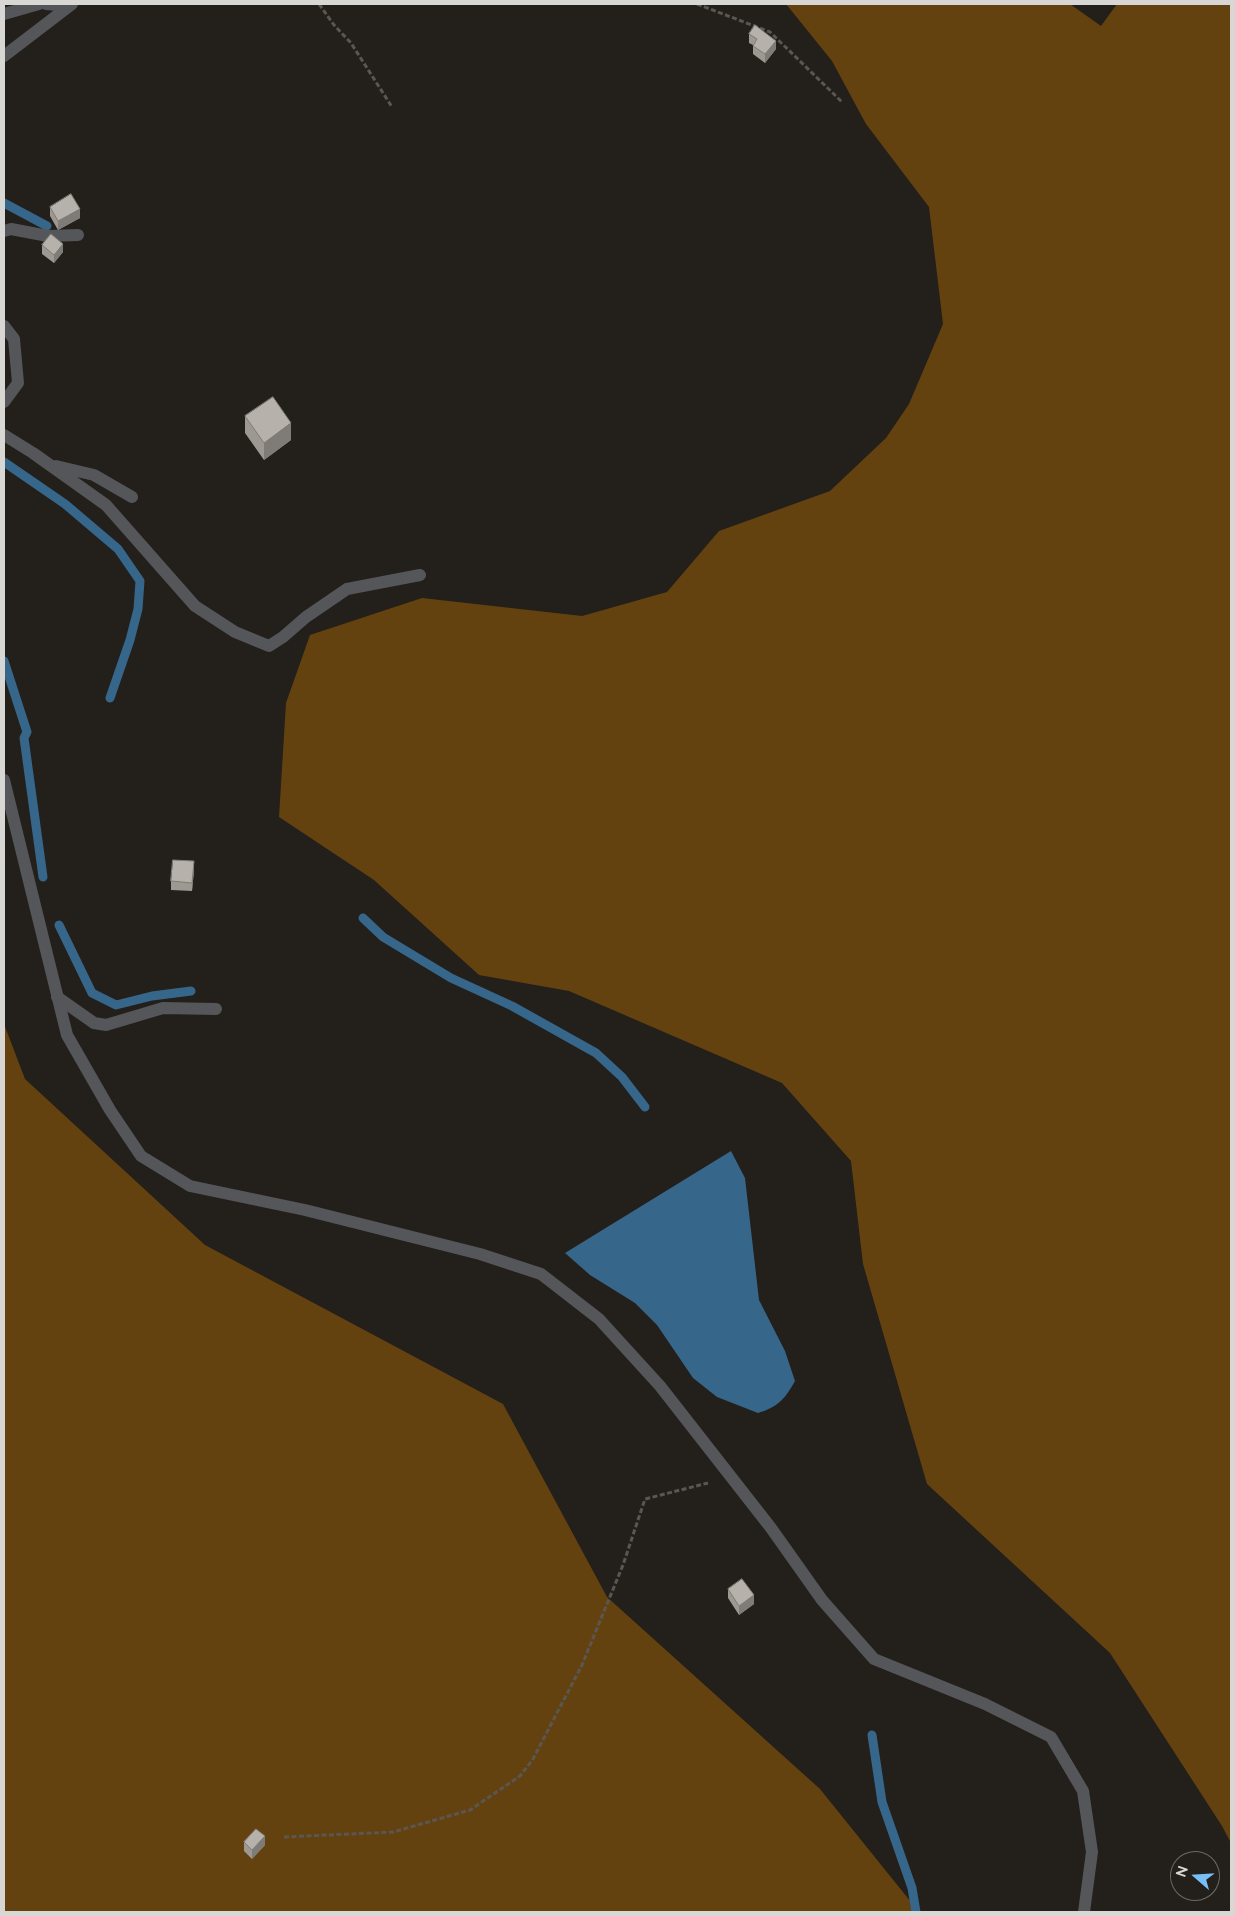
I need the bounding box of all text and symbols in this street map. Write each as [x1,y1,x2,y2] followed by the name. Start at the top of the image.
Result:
[1170,1851,1220,1901] north arrow
[1172,1864,1191,1879] text: N

